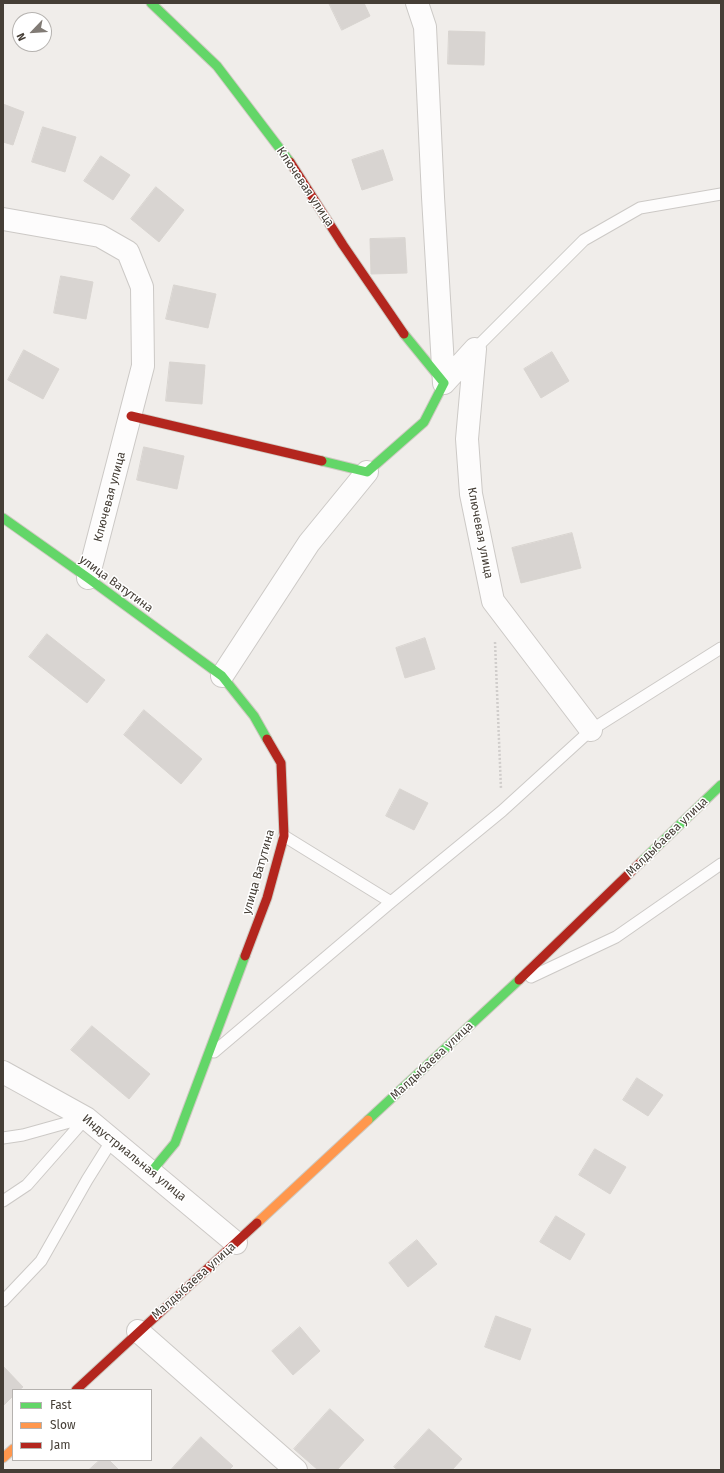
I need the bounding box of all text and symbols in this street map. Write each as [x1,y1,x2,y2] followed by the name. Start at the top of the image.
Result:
[12,12,52,52] north arrow
[14,31,29,43] text: N
[273,144,337,230] street label: Ключевая улица
[91,450,129,544] street label: Ключевая улица
[464,486,496,580] street label: Ключевая улица
[76,552,156,616] street label: улица Ватутина
[623,794,711,880] street label: Малдыбаева улица
[240,828,278,916] street label: улица Ватутина
[388,1019,476,1103] street label: Малдыбаева улица
[79,1112,189,1204] street label: Индустриальная улица
[149,1240,239,1322] street label: Малдыбаева улица
[12,1389,152,1461] legend
[50,1398,72,1412] text: Fast
[50,1418,76,1432] text: Slow
[50,1438,70,1452] text: Jam

